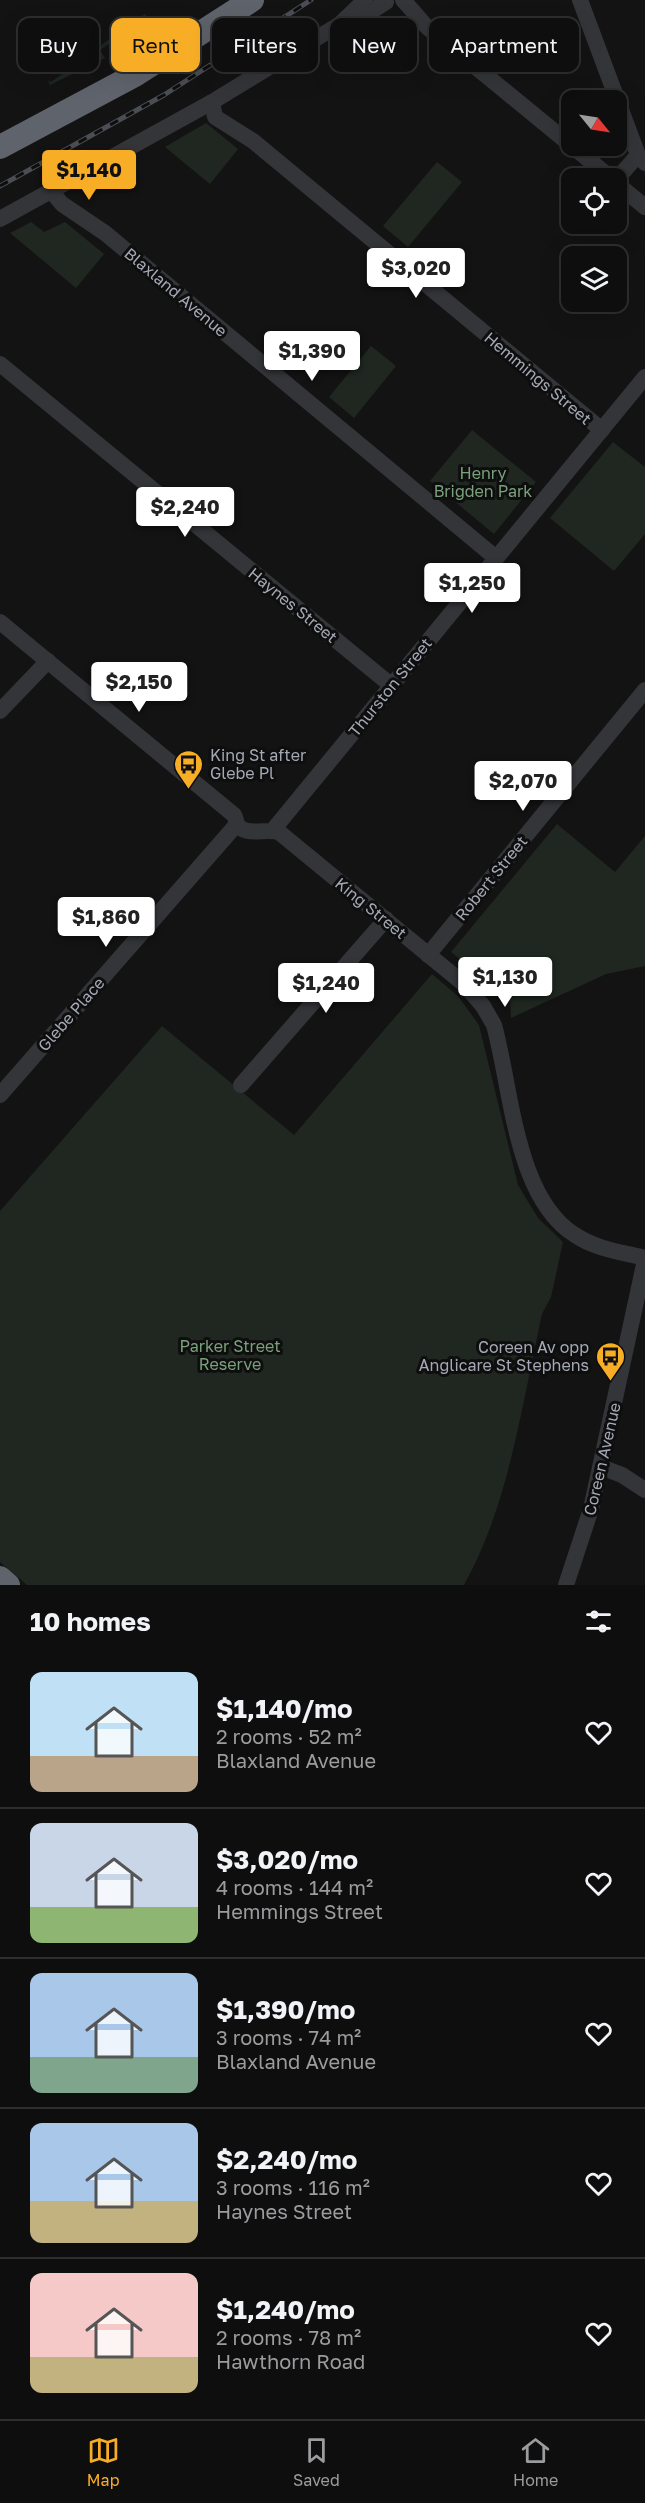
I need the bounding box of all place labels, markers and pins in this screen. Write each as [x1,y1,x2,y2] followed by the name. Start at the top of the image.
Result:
[40,150,138,201] pin: $1,140
[367,248,465,299] pin: $3,020
[263,331,361,382] pin: $1,390
[136,487,234,538] pin: $2,240
[423,563,521,614] pin: $1,250
[90,662,188,713] pin: $2,150
[210,745,306,783] place label: King St after Glebe Pl
[173,748,205,790] bus stop icon: King St after Glebe Pl
[474,761,572,812] pin: $2,070
[57,897,155,948] pin: $1,860
[456,957,554,1008] pin: $1,130
[277,963,375,1014] pin: $1,240
[419,1337,589,1375] place label: Coreen Av opp Anglicare St Stephens
[594,1340,626,1382] bus stop icon: Coreen Av opp Anglicare St Stephens

